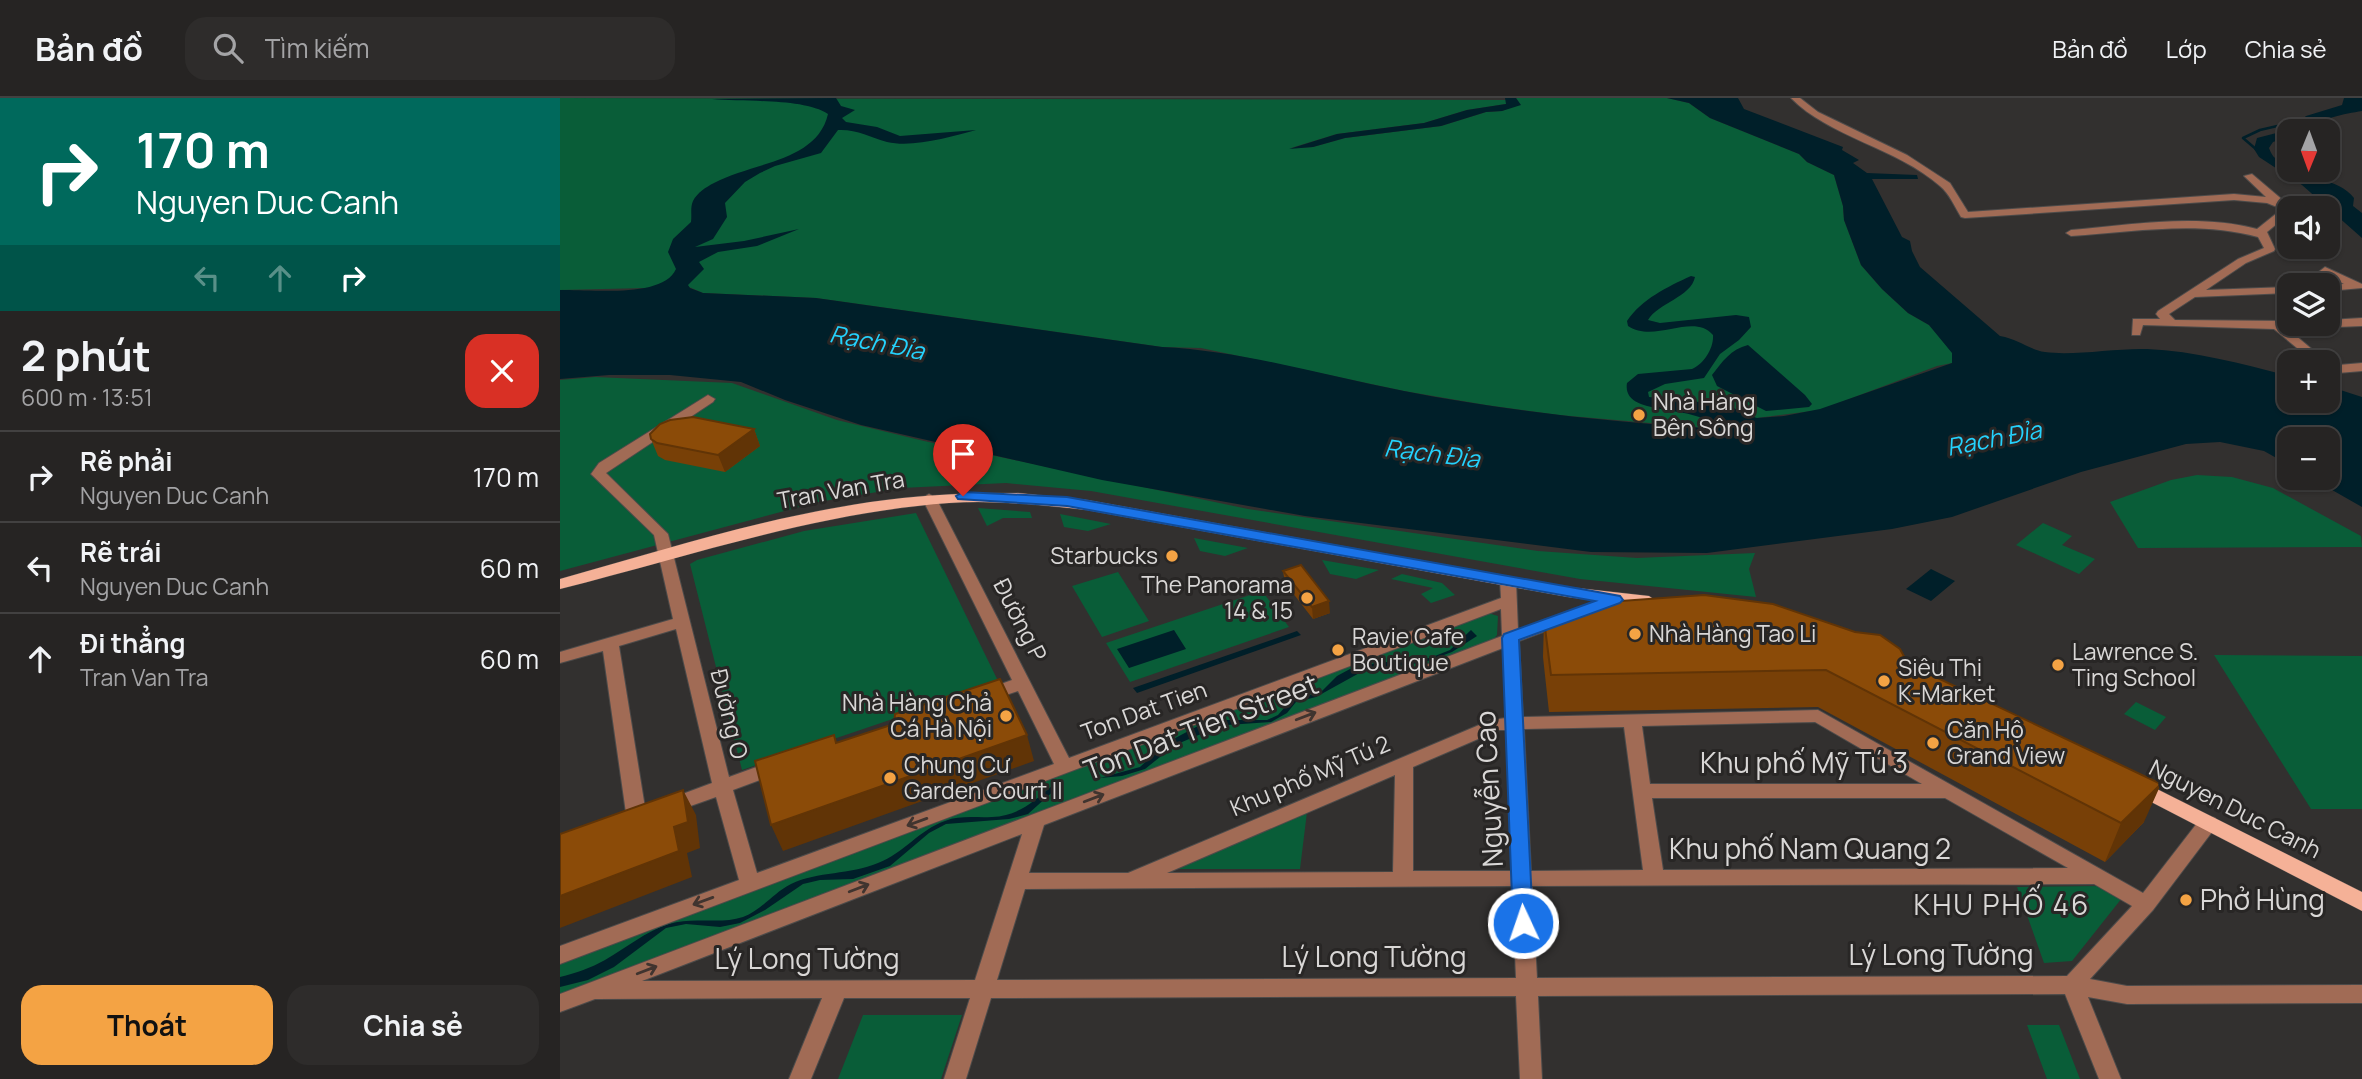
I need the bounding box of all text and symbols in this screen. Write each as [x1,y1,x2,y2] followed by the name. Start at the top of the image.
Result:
[185,17,675,80] search box
[35,26,143,71] text: Bản đồ
[209,29,247,67] icon: search
[265,30,369,66] text: Tìm kiếm
[2052,32,2128,65] text: Bản đồ
[2166,32,2207,65] text: Lớp
[2245,32,2327,65] text: Chia sẻ
[136,116,270,183] text: 170 m
[2277,119,2340,182] north arrow
[2277,119,2340,490] map controls
[21,126,112,217] icon: right
[136,180,399,224] text: Nguyen Duc Canh
[2277,196,2340,259] button: sound
[188,259,226,297] icon: left
[261,259,299,297] icon: ahead
[334,259,372,297] icon: right
[2277,273,2340,336] button: layers
[827,316,929,367] water label: Rạch Đỉa
[21,326,151,384] text: 2 phút
[465,334,539,408] button: close
[2277,350,2340,413] button: +
[21,381,153,413] text: 600 m · 13:51
[1653,385,1756,443] place label: Nhà Hàng Bên Sông
[1631,407,1647,423] marker: Nhà Hàng Bên Sông
[1944,412,2045,463] water label: Rạch Đỉa
[933,424,993,496] pin
[2277,427,2340,490] button: −
[1383,430,1483,475] water label: Rạch Đỉa
[944,435,982,473] icon: arrive
[80,443,173,479] text: Rẽ phải
[21,458,59,496] icon: right
[473,459,539,495] text: 170 m
[775,462,907,516] street label: Tran Van Tra
[80,479,269,511] text: Nguyen Duc Canh
[80,534,162,570] text: Rẽ trái
[1050,539,1158,571] place label: Starbucks
[1164,548,1180,564] marker: Starbucks
[21,549,59,587] icon: left
[480,550,539,586] text: 60 m
[1141,568,1293,626] place label: The Panorama 14 & 15
[80,570,269,602] text: Nguyen Duc Canh
[986,573,1055,666] street label: Đường P
[1299,590,1315,606] marker: The Panorama 14 & 15
[1649,617,1816,649] place label: Nhà Hàng Tao Li
[1352,620,1464,678] place label: Ravie Cafe Boutique
[80,625,186,661] text: Đi thẳng
[1627,626,1643,642] marker: Nhà Hàng Tao Li
[2072,635,2198,693] place label: Lawrence S. Ting School
[21,640,59,678] icon: ahead
[480,641,539,677] text: 60 m
[1330,642,1346,658] marker: Ravie Cafe Boutique
[1898,651,1996,709] place label: Siêu Thị K-Market
[2050,657,2066,673] marker: Lawrence S. Ting School
[80,661,209,693] text: Tran Van Tra
[1078,664,1323,788] street label: Ton Dat Tien Street
[703,665,757,762] street label: Đường O
[1076,673,1211,748] street label: Ton Dat Tien
[1876,673,1892,689] marker: Siêu Thị K-Market
[842,686,992,744] place label: Nhà Hàng Chả Cá Hà Nội
[998,708,1014,724] marker: Nhà Hàng Chả Cá Hà Nội
[1295,709,1317,722] one-way arrow
[1465,710,1511,868] street label: Nguyễn Cao
[1947,713,2065,771] place label: Căn Hộ Grand View
[1225,727,1395,823] street label: Khu phố Mỹ Tú 2
[1925,735,1941,751] marker: Căn Hộ Grand View
[1700,743,1908,781] street label: Khu phố Mỹ Tú 3
[904,748,1063,806] place label: Chung Cư Garden Court II
[2144,751,2327,865] street label: Nguyen Duc Canh
[882,770,898,786] marker: Chung Cư Garden Court II
[1083,791,1105,803] one-way arrow
[906,816,928,829] one-way arrow
[1669,829,1951,867] street label: Khu phố Nam Quang 2
[2200,880,2325,918] place label: Phở Hùng
[848,881,869,894] one-way arrow
[1914,884,2090,923] district label: KHU PHỐ 46
[1486,886,1560,960] position arrow
[2178,892,2194,908] marker: Phở Hùng
[693,896,715,908] one-way arrow
[1848,935,2034,973] street label: Lý Long Tường
[1281,937,1467,975] street label: Lý Long Tường
[714,939,900,977] street label: Lý Long Tường
[635,963,657,976] one-way arrow
[21,985,273,1065] button: Thoát
[287,985,539,1065] button: Chia sẻ

